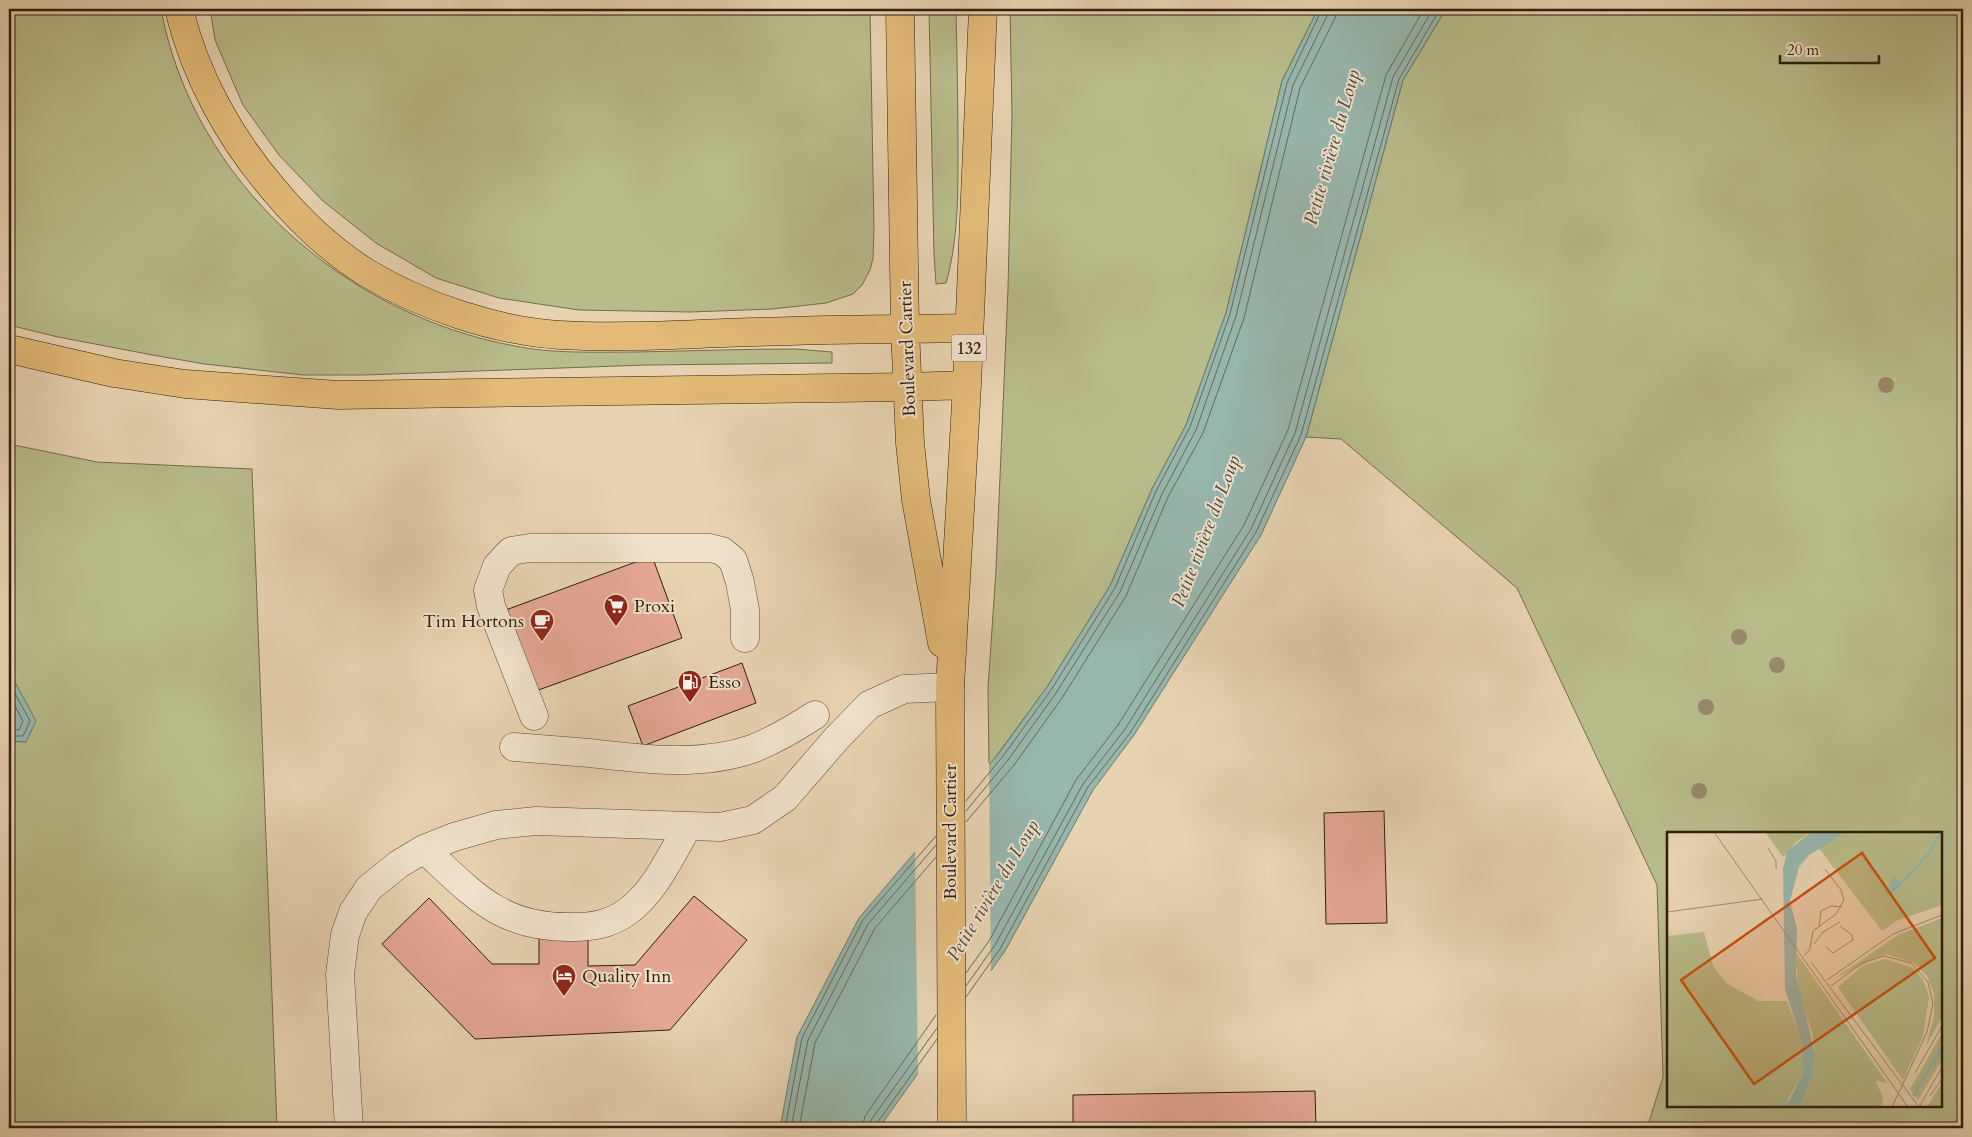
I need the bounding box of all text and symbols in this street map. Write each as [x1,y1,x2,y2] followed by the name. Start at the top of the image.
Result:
[1780,32,1878,64] scale bar
[1787,40,1819,60] text: 20 m
[1297,67,1367,228] water label: Petite rivière du Loup
[893,280,922,417] street label: Boulevard Cartier
[952,334,986,362] road number: 132
[1165,452,1247,611] water label: Petite rivière du Loup
[603,593,629,627] supermarket icon: Proxi
[634,594,675,619] place label: Proxi
[529,608,555,642] cafe icon: Tim Hortons
[423,609,524,634] place label: Tim Hortons
[677,669,703,703] fuel station icon: Esso
[708,670,741,695] place label: Esso
[938,764,963,900] street label: Boulevard Cartier
[940,815,1045,966] water label: Petite rivière du Loup
[1667,832,1942,1107] inset map
[551,963,577,997] hotel icon: Quality Inn
[582,964,672,989] place label: Quality Inn

